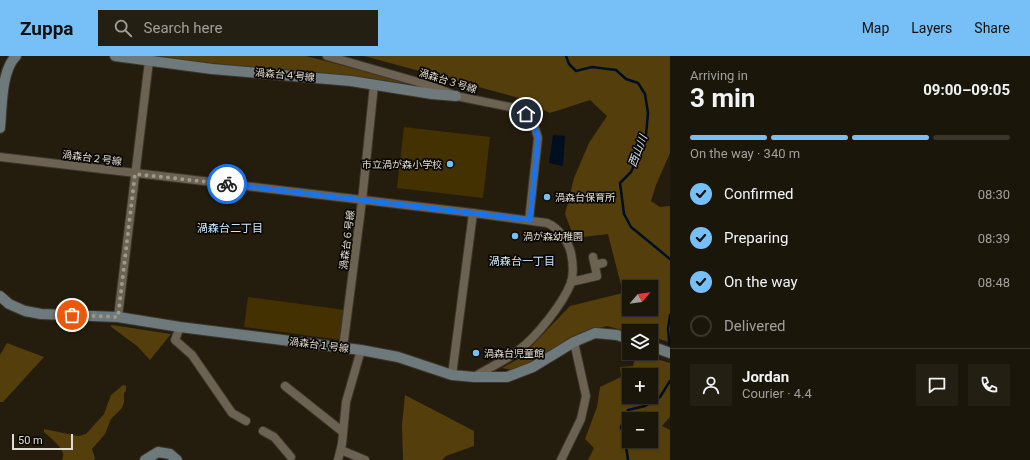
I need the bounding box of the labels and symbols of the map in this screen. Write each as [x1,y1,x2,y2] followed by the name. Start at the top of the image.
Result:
[255,67,315,83] street label: 渦森台４号線
[418,67,478,95] street label: 渦森台３号線
[509,97,543,131] pin
[626,132,650,169] water label: 西山川
[62,149,122,167] street label: 渦森台２号線
[362,159,442,170] place label: 市立渦が森小学校
[445,159,455,169] marker: 市立渦が森小学校
[207,164,247,204] courier
[542,192,552,202] marker: 渦森台保育所
[555,192,615,203] place label: 渦森台保育所
[338,210,356,270] street label: 渦森台６号線
[197,222,263,235] district label: 渦森台二丁目
[510,231,520,241] marker: 渦が森幼稚園
[523,231,583,242] place label: 渦が森幼稚園
[489,255,555,268] district label: 渦森台一丁目
[622,280,658,316] north arrow
[55,298,89,332] pin
[289,336,349,354] street label: 渦森台１号線
[471,348,481,358] marker: 渦森台児童館
[484,348,544,359] place label: 渦森台児童館
[12,432,73,451] scale bar

